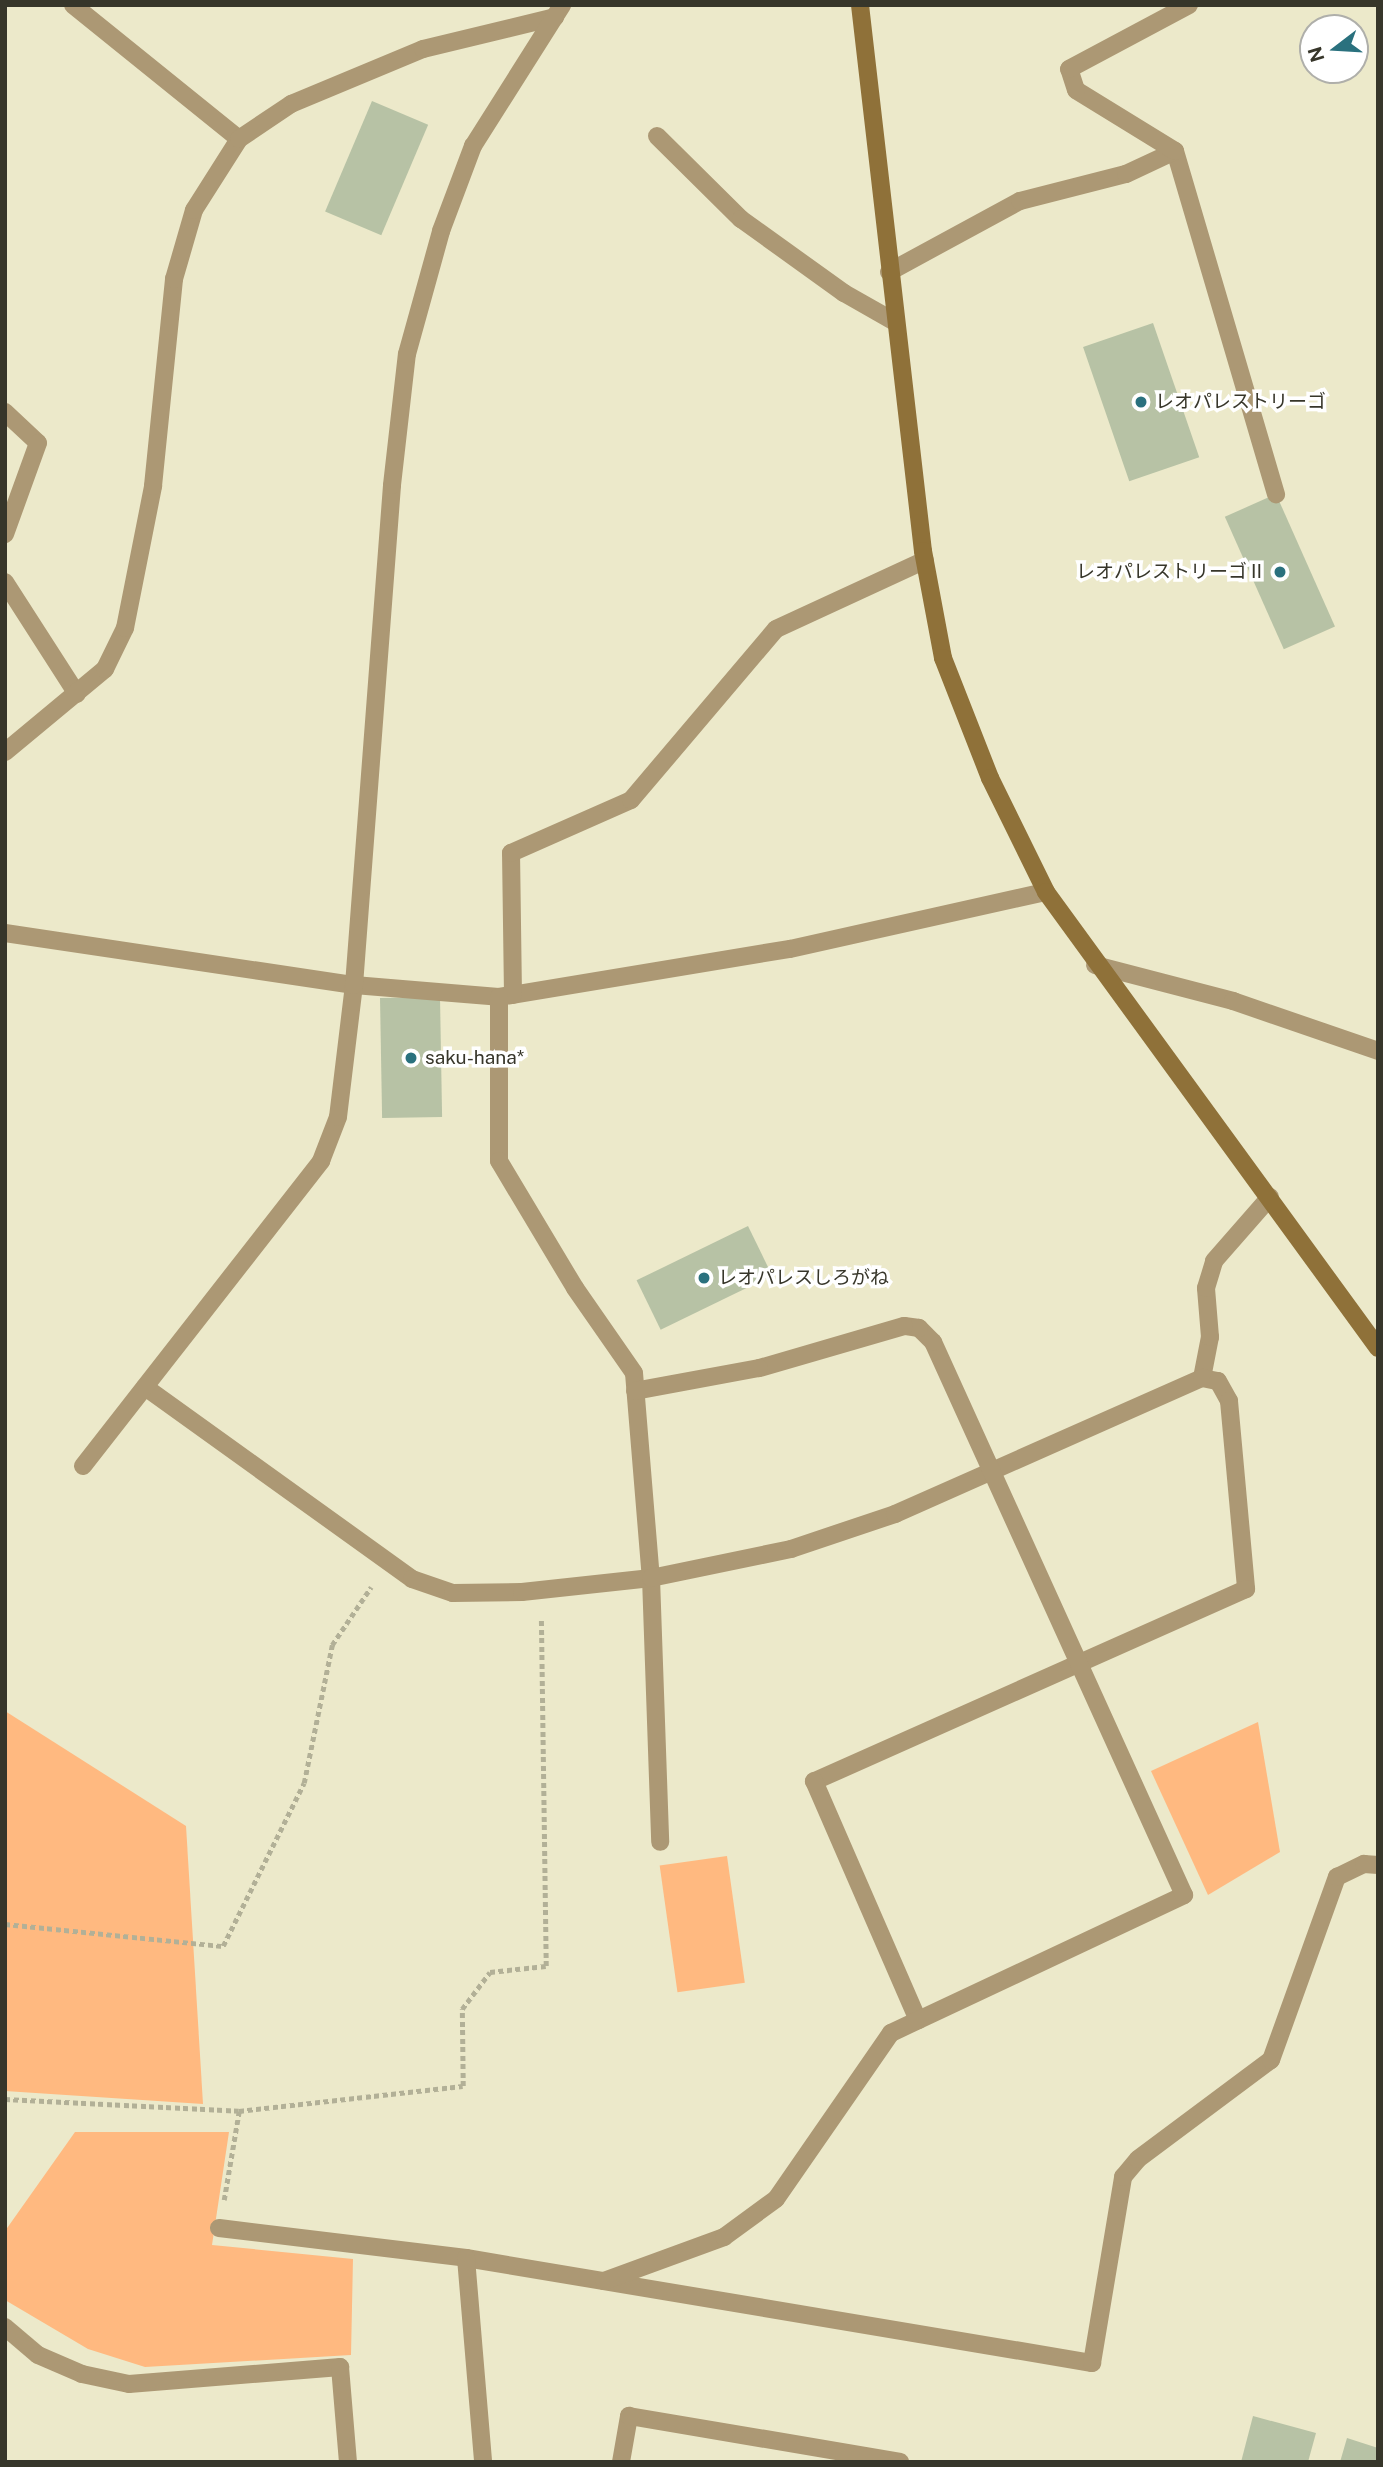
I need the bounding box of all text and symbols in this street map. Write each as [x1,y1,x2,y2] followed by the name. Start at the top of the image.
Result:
[1299,14,1369,84] north arrow
[1303,44,1329,65] text: N
[1155,391,1326,413] place label: レオパレストリーゴ
[1133,394,1149,410] marker: レオパレストリーゴ
[1076,561,1266,583] place label: レオパレストリーゴⅡ
[1272,564,1288,580] marker: レオパレストリーゴⅡ
[425,1047,524,1069] place label: saku-hana*
[403,1050,419,1066] marker: saku-hana*
[718,1267,889,1289] place label: レオパレスしろがね
[696,1270,712,1286] marker: レオパレスしろがね

